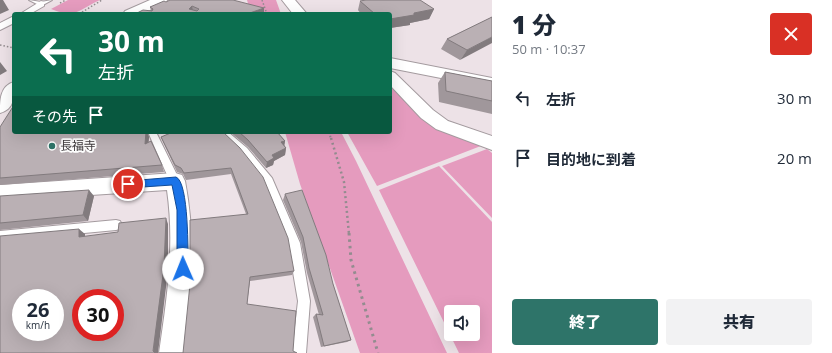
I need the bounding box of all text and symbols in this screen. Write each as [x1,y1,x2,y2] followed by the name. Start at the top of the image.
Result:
[512,8,556,41] text: 1 分
[770,13,812,55] button: close
[98,22,165,60] text: 30 m
[32,28,84,80] icon: left
[512,40,586,58] text: 50 m · 10:37
[98,60,134,84] text: 左折
[512,87,534,109] icon: left
[777,88,812,108] text: 30 m
[546,89,576,109] text: 左折
[85,104,107,126] icon: arrive
[32,106,77,126] text: その先
[60,137,96,154] place label: 長福寺
[47,141,57,151] marker: 長福寺
[512,147,534,169] icon: arrive
[777,148,812,168] text: 20 m
[546,149,636,169] text: 目的地に到着
[111,167,145,201] pin
[117,173,139,195] icon: arrive
[162,248,204,290] position arrow
[72,289,124,341] speed limit sign: 30
[27,296,49,323] text: 26
[512,299,658,345] button: 終了
[666,299,812,345] button: 共有
[444,305,480,341] map controls
[444,305,480,341] button: sound
[26,318,50,332] text: km/h

